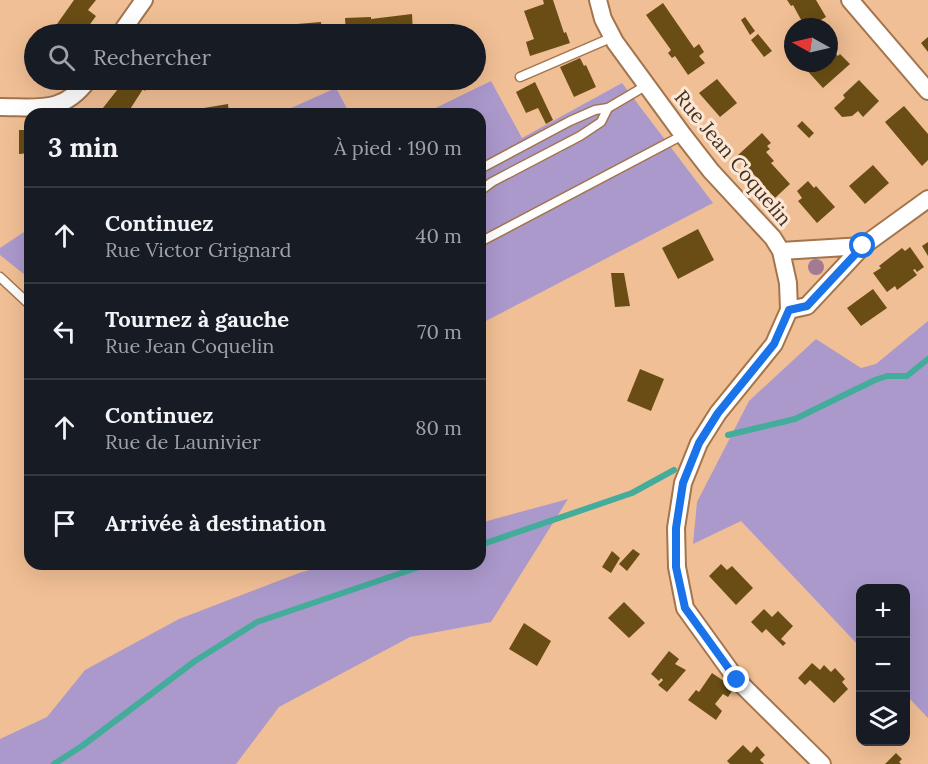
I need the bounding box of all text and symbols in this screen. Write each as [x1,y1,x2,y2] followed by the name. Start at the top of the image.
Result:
[784,18,838,72] north arrow
[24,24,486,90] search box
[45,41,78,74] icon: search
[93,43,211,71] text: Rechercher
[669,85,797,231] street label: Rue Jean Coquelin
[48,131,118,164] text: 3 min
[334,135,462,160] text: À pied · 190 m
[105,209,213,237] text: Continuez
[48,219,81,252] icon: ahead
[416,223,462,248] text: 40 m
[849,232,875,258] route start
[105,237,291,262] text: Rue Victor Grignard
[105,305,289,333] text: Tournez à gauche
[48,315,81,348] icon: left
[417,319,462,344] text: 70 m
[105,333,274,358] text: Rue Jean Coquelin
[105,401,213,429] text: Continuez
[48,411,81,444] icon: ahead
[415,415,462,440] text: 80 m
[105,429,261,454] text: Rue de Launivier
[48,507,81,540] icon: arrive
[105,509,326,537] text: Arrivée à destination
[856,584,910,746] map controls
[856,584,910,638] button: +
[856,638,910,692] button: −
[723,666,749,692] route end
[856,692,910,746] button: layers

